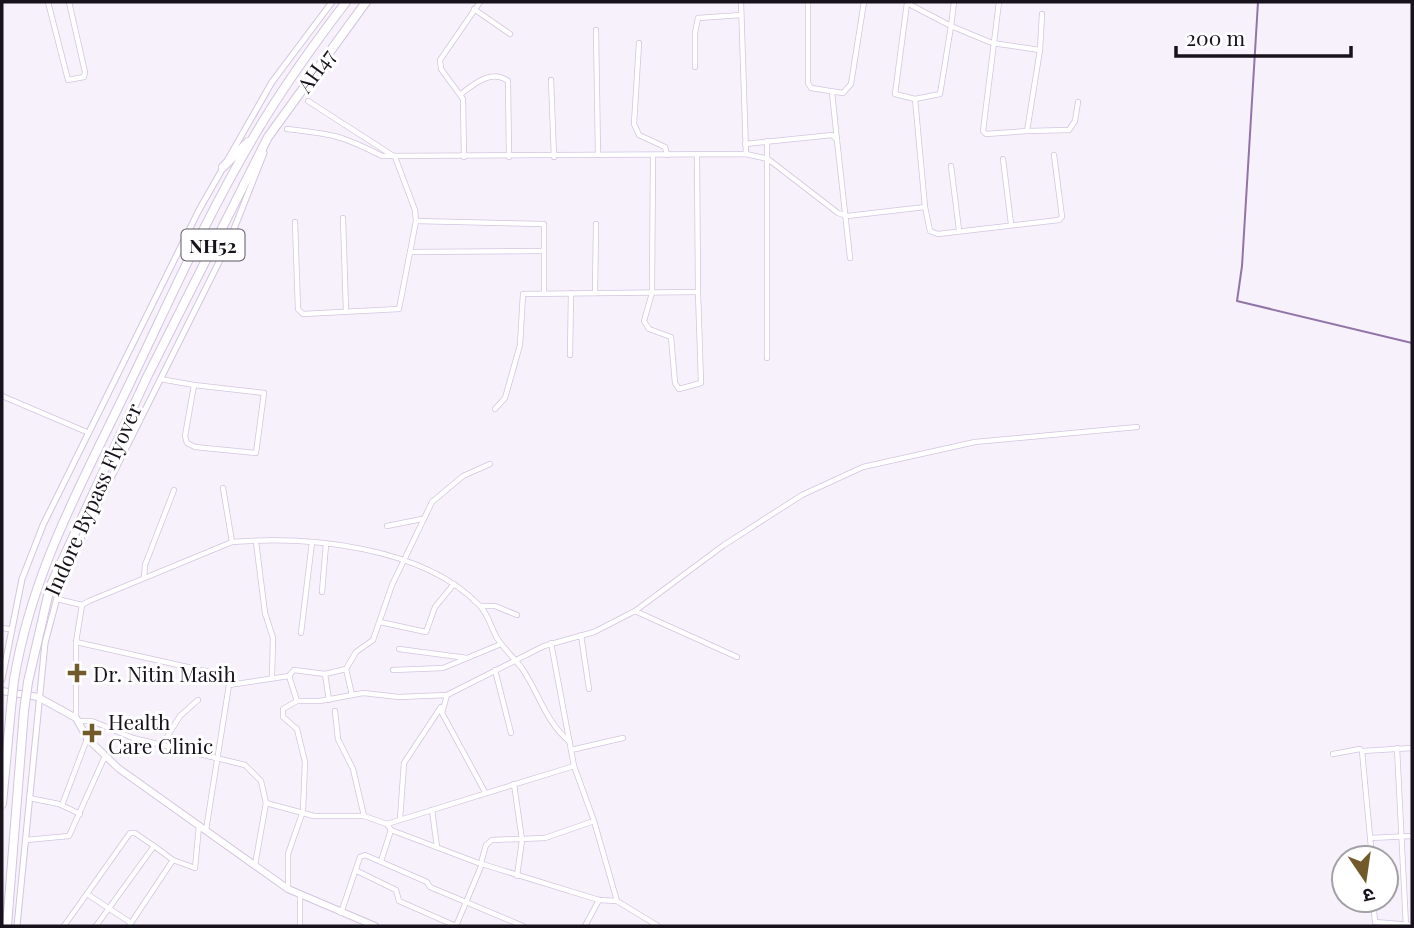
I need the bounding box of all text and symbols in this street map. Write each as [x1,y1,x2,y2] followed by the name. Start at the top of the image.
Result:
[1176,14,1351,58] scale bar
[1186,23,1245,51] text: 200 m
[289,42,341,98] street label: AH47
[182,230,244,260] road number: NH52
[37,398,147,600] street label: Indore Bypass Flyover
[93,659,237,687] place label: Dr. Nitin Masih
[67,663,87,683] marker: Dr. Nitin Masih
[108,707,213,759] place label: Health Care Clinic
[82,723,102,743] marker: Health Care Clinic
[1330,844,1400,914] north arrow
[1360,883,1377,911] text: उ

